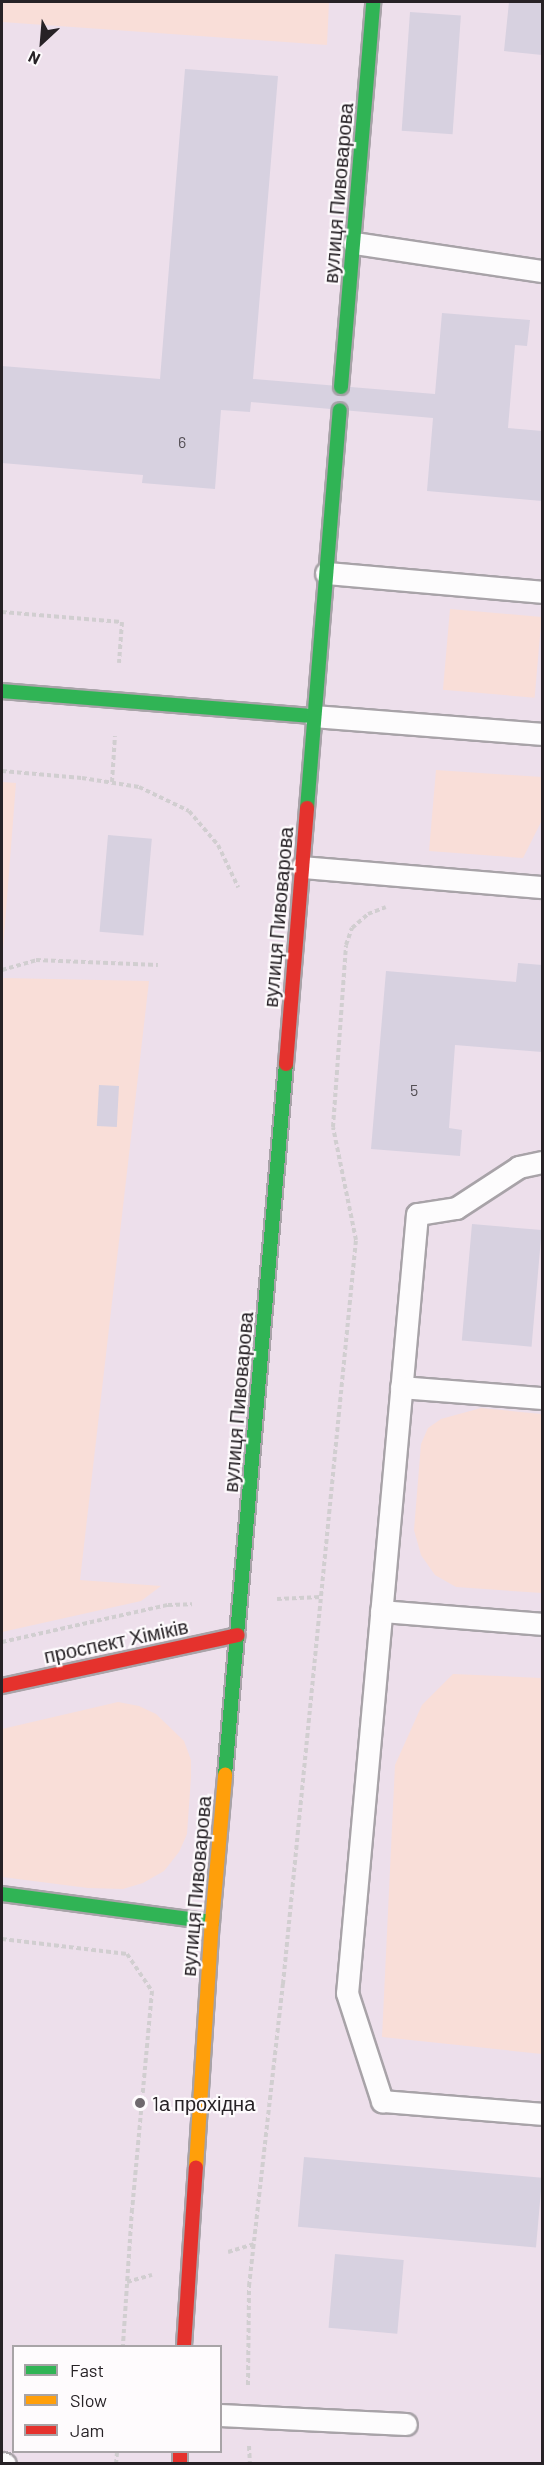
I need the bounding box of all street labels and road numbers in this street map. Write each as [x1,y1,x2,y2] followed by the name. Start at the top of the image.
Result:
[318,102,358,284] street label: вулиця Пивоварова
[258,826,298,1008] street label: вулиця Пивоварова
[218,1311,258,1493] street label: вулиця Пивоварова
[42,1614,190,1668] street label: проспект Хіміків
[176,1795,216,1977] street label: вулиця Пивоварова

